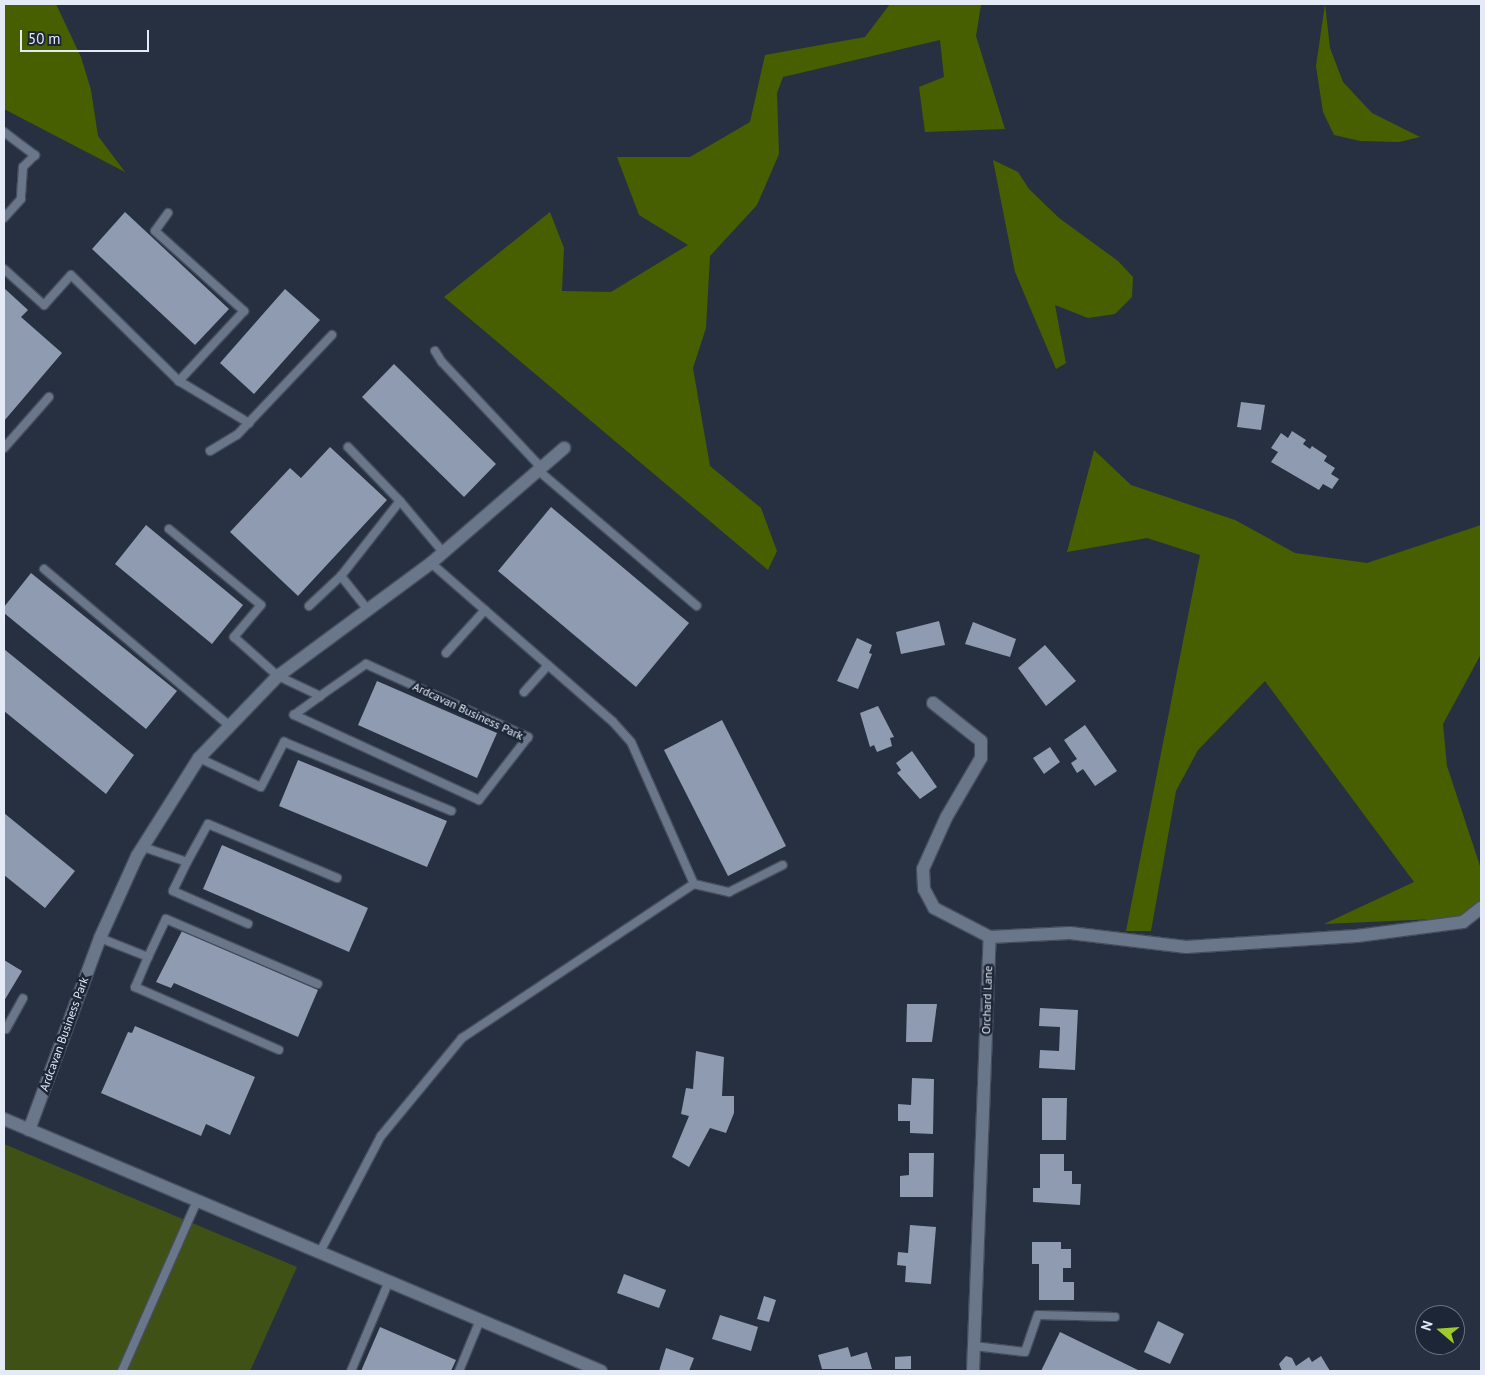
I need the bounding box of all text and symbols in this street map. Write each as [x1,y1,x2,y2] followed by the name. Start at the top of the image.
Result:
[22,20,151,52] scale bar
[28,29,61,48] text: 50 m
[410,679,526,743] street label: Ardcavan Business Park
[979,966,995,1034] street label: Orchard Lane
[37,975,91,1093] street label: Ardcavan Business Park
[1415,1305,1465,1355] north arrow
[1417,1319,1437,1333] text: N

